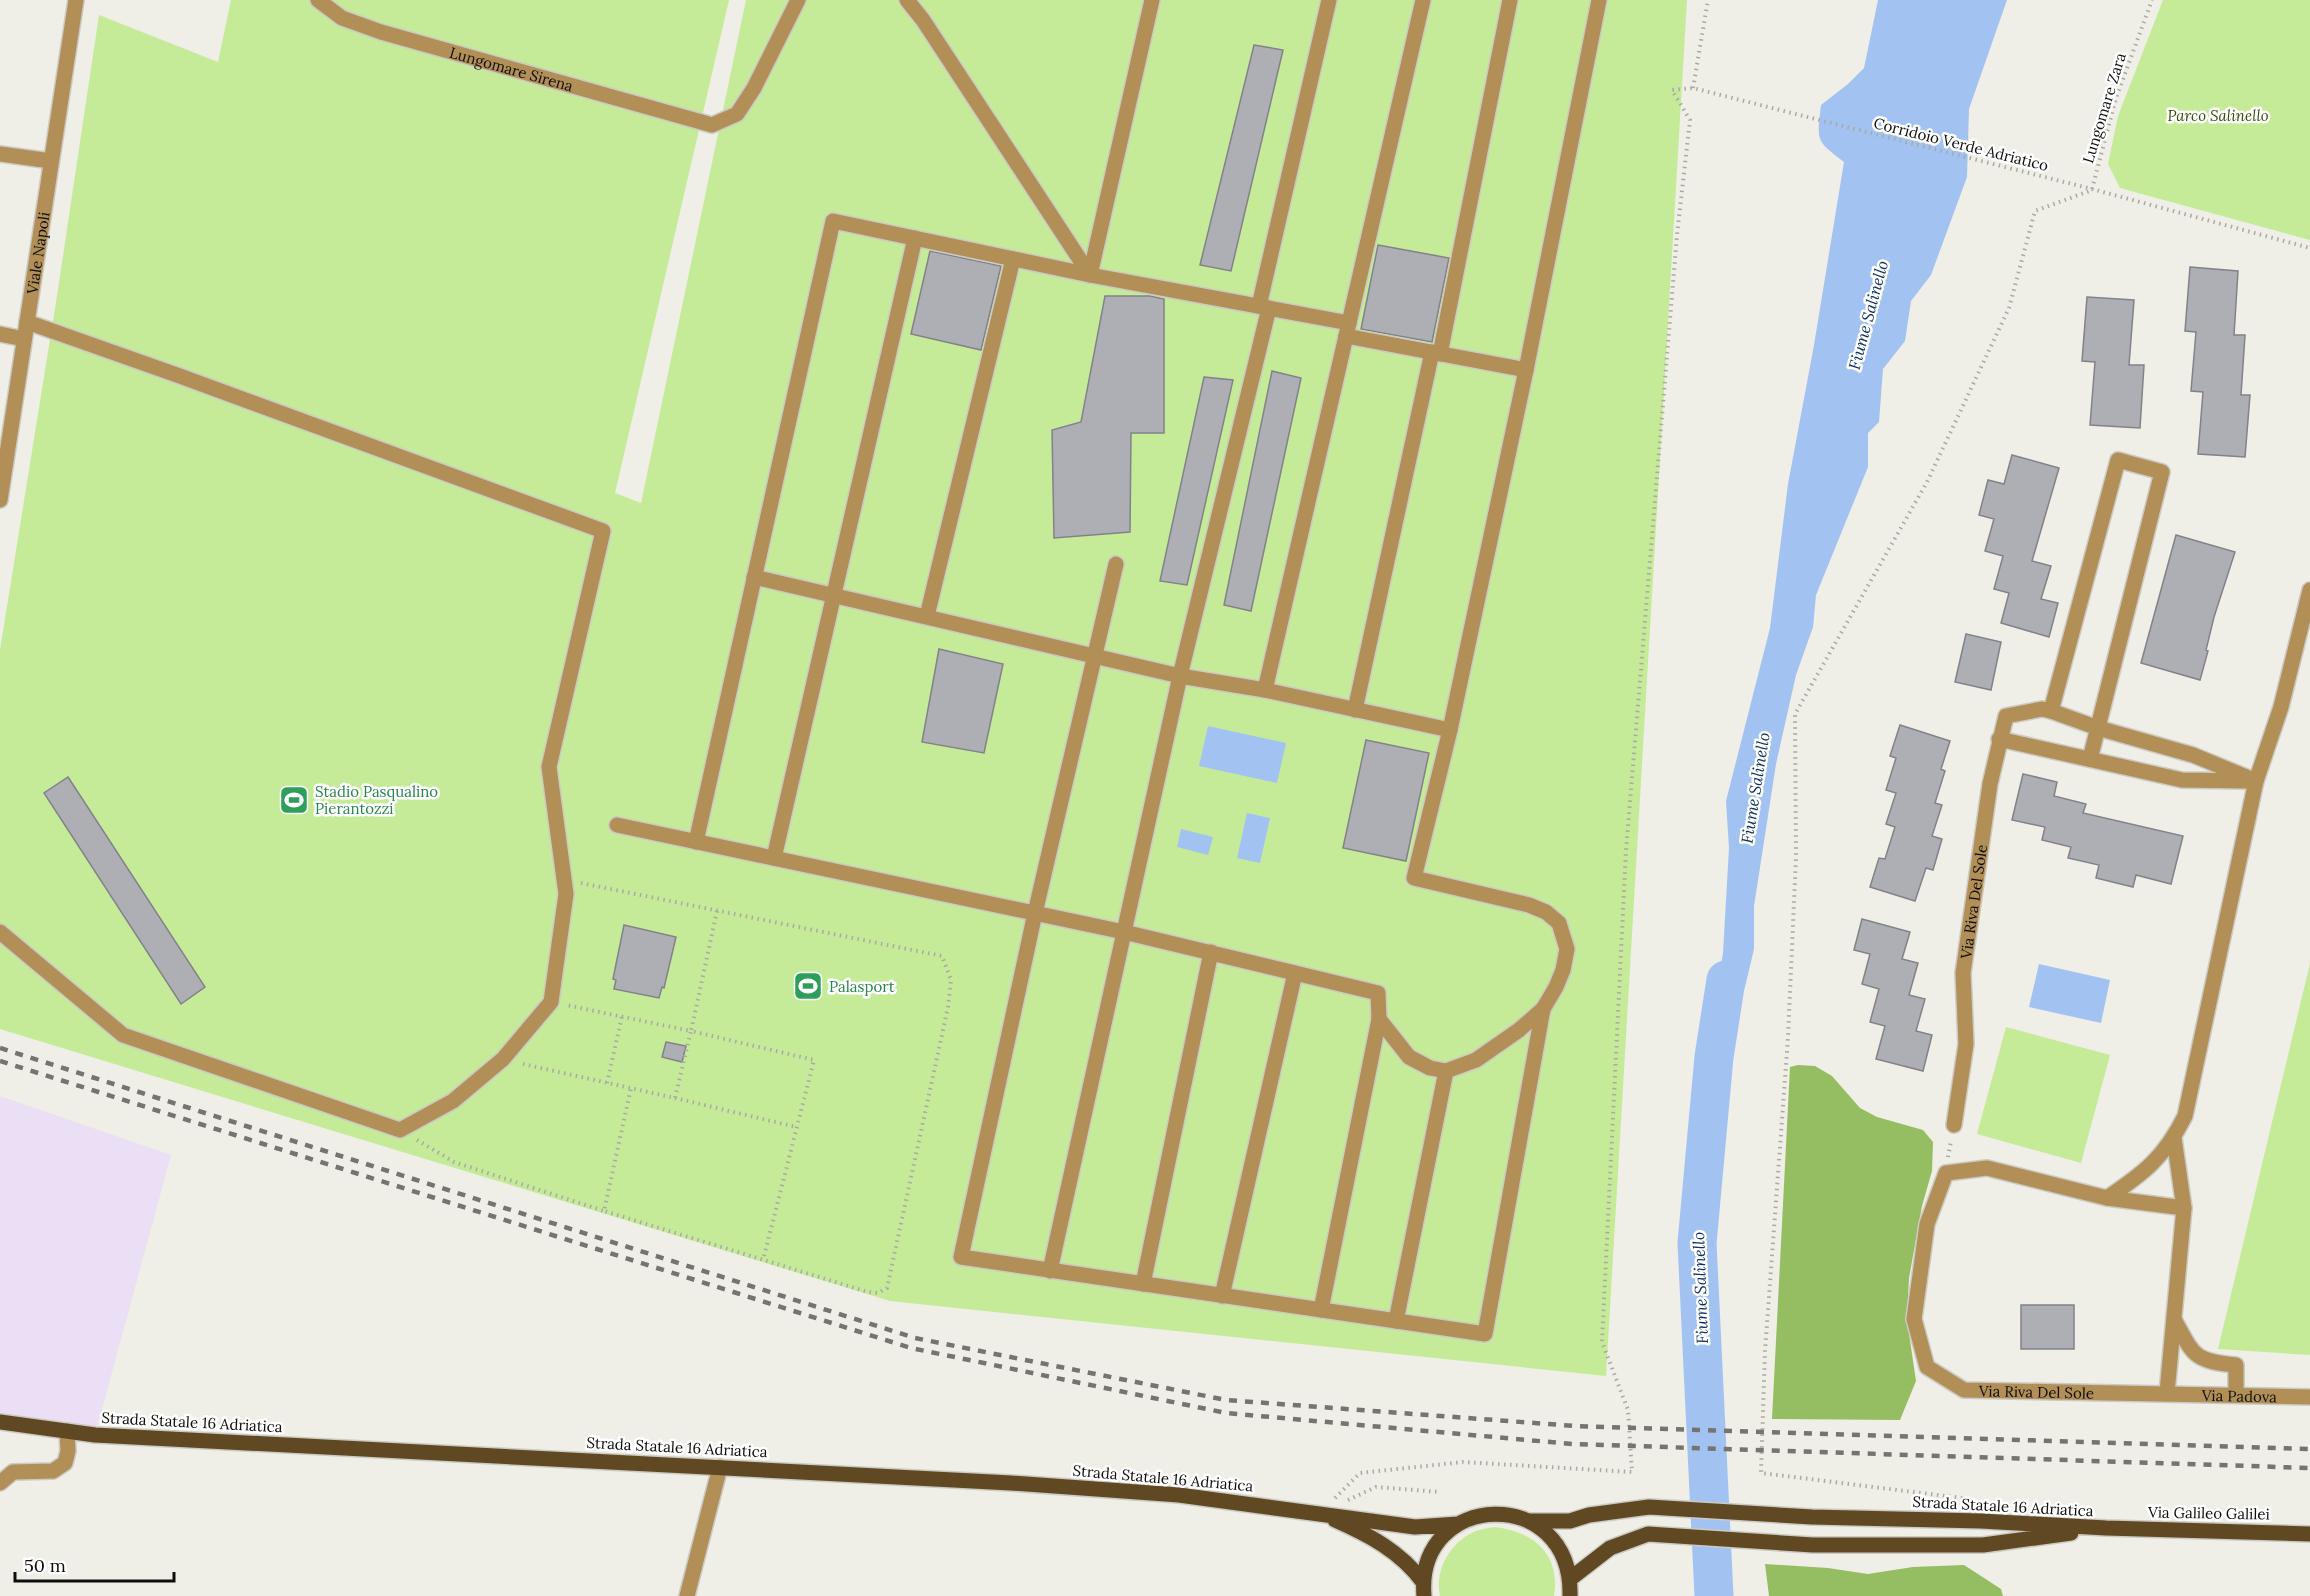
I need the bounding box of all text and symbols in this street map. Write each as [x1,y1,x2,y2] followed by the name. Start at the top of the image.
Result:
[448,42,576,95] street label: Lungomare Sirena
[2078,50,2130,165] street label: Lungomare Zara
[2168,106,2269,125] park label: Parco Salinello
[1872,113,2051,175] street label: Corridoio Verde Adriatico
[22,210,53,296] street label: Viale Napoli
[1844,258,1892,372] water label: Fiume Salinello
[1736,731,1774,845] water label: Fiume Salinello
[315,782,438,818] place label: Stadio Pasqualino Pierantozzi
[278,784,310,816] sports icon: Stadio Pasqualino Pierantozzi
[1955,843,1991,961] street label: Via Riva Del Sole
[792,970,824,1002] sports icon: Palasport
[829,977,895,996] place label: Palasport
[1688,1232,1712,1344] water label: Fiume Salinello
[1978,1381,2094,1402] street label: Via Riva Del Sole
[2201,1385,2277,1406] street label: Via Padova
[101,1408,283,1436] street label: Strada Statale 16 Adriatica
[586,1433,768,1461] street label: Strada Statale 16 Adriatica
[1072,1461,1254,1495] street label: Strada Statale 16 Adriatica
[1912,1492,2094,1520] street label: Strada Statale 16 Adriatica
[2147,1502,2270,1524] street label: Via Galileo Galilei
[15,1545,174,1583] scale bar
[24,1554,66,1577] text: 50 m

